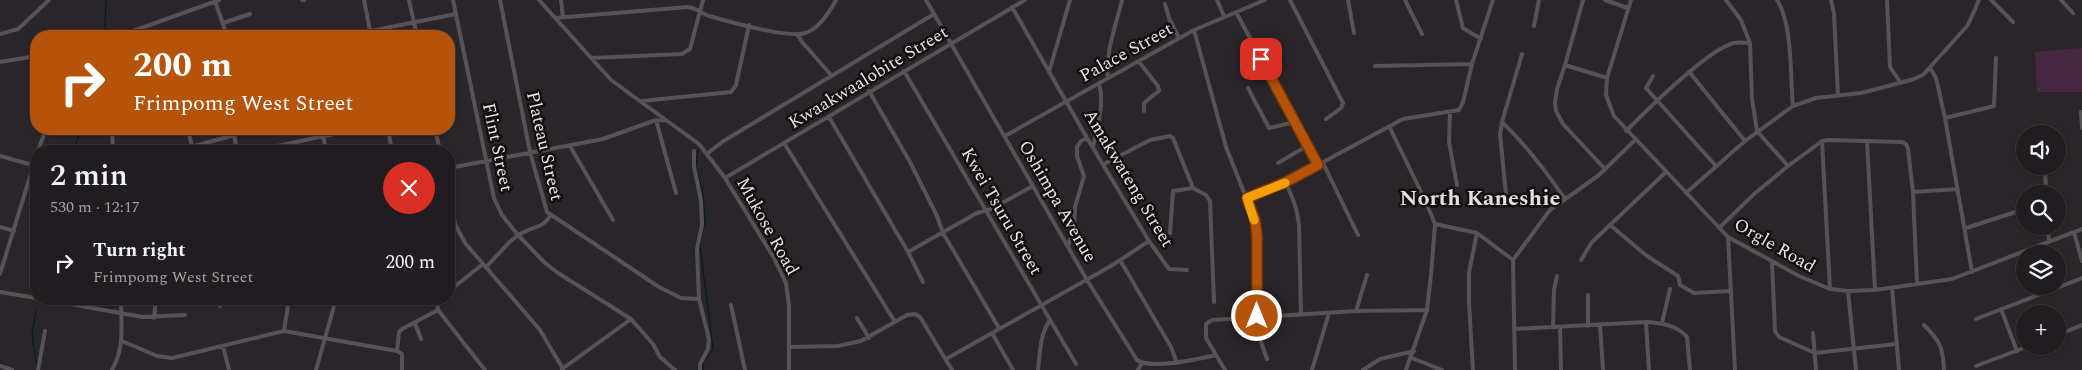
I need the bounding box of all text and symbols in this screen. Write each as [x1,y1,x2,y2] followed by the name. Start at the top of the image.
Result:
[1075,16,1178,89] street label: Palace Street
[783,19,953,136] street label: Kwaakwaalobite Street
[1240,38,1282,80] pin
[133,39,232,92] text: 200 m
[1247,45,1275,73] icon: arrive
[50,50,115,115] icon: right
[133,87,353,120] text: Frimpomg West Street
[519,89,570,203] street label: Plateau Street
[475,100,520,194] street label: Flint Street
[1077,104,1181,253] street label: Amakwateng Street
[2016,125,2066,355] map controls
[2016,125,2066,175] button: sound
[1012,135,1103,267] street label: Oshimpa Avenue
[954,143,1049,280] street label: Kwei Tsuru Street
[50,153,128,199] text: 2 min
[383,162,435,214] button: close
[729,172,806,280] street label: Mukose Road
[1400,182,1560,215] district label: North Kaneshie
[2016,185,2066,235] button: search
[50,195,140,219] text: 530 m · 12:17
[1729,211,1821,280] street label: Orgle Road
[93,236,186,265] text: Turn right
[2016,245,2066,295] button: layers
[385,248,435,277] text: 200 m
[50,249,78,277] icon: right
[93,265,253,289] text: Frimpomg West Street
[1230,289,1282,341] position arrow
[2016,305,2066,355] button: +

